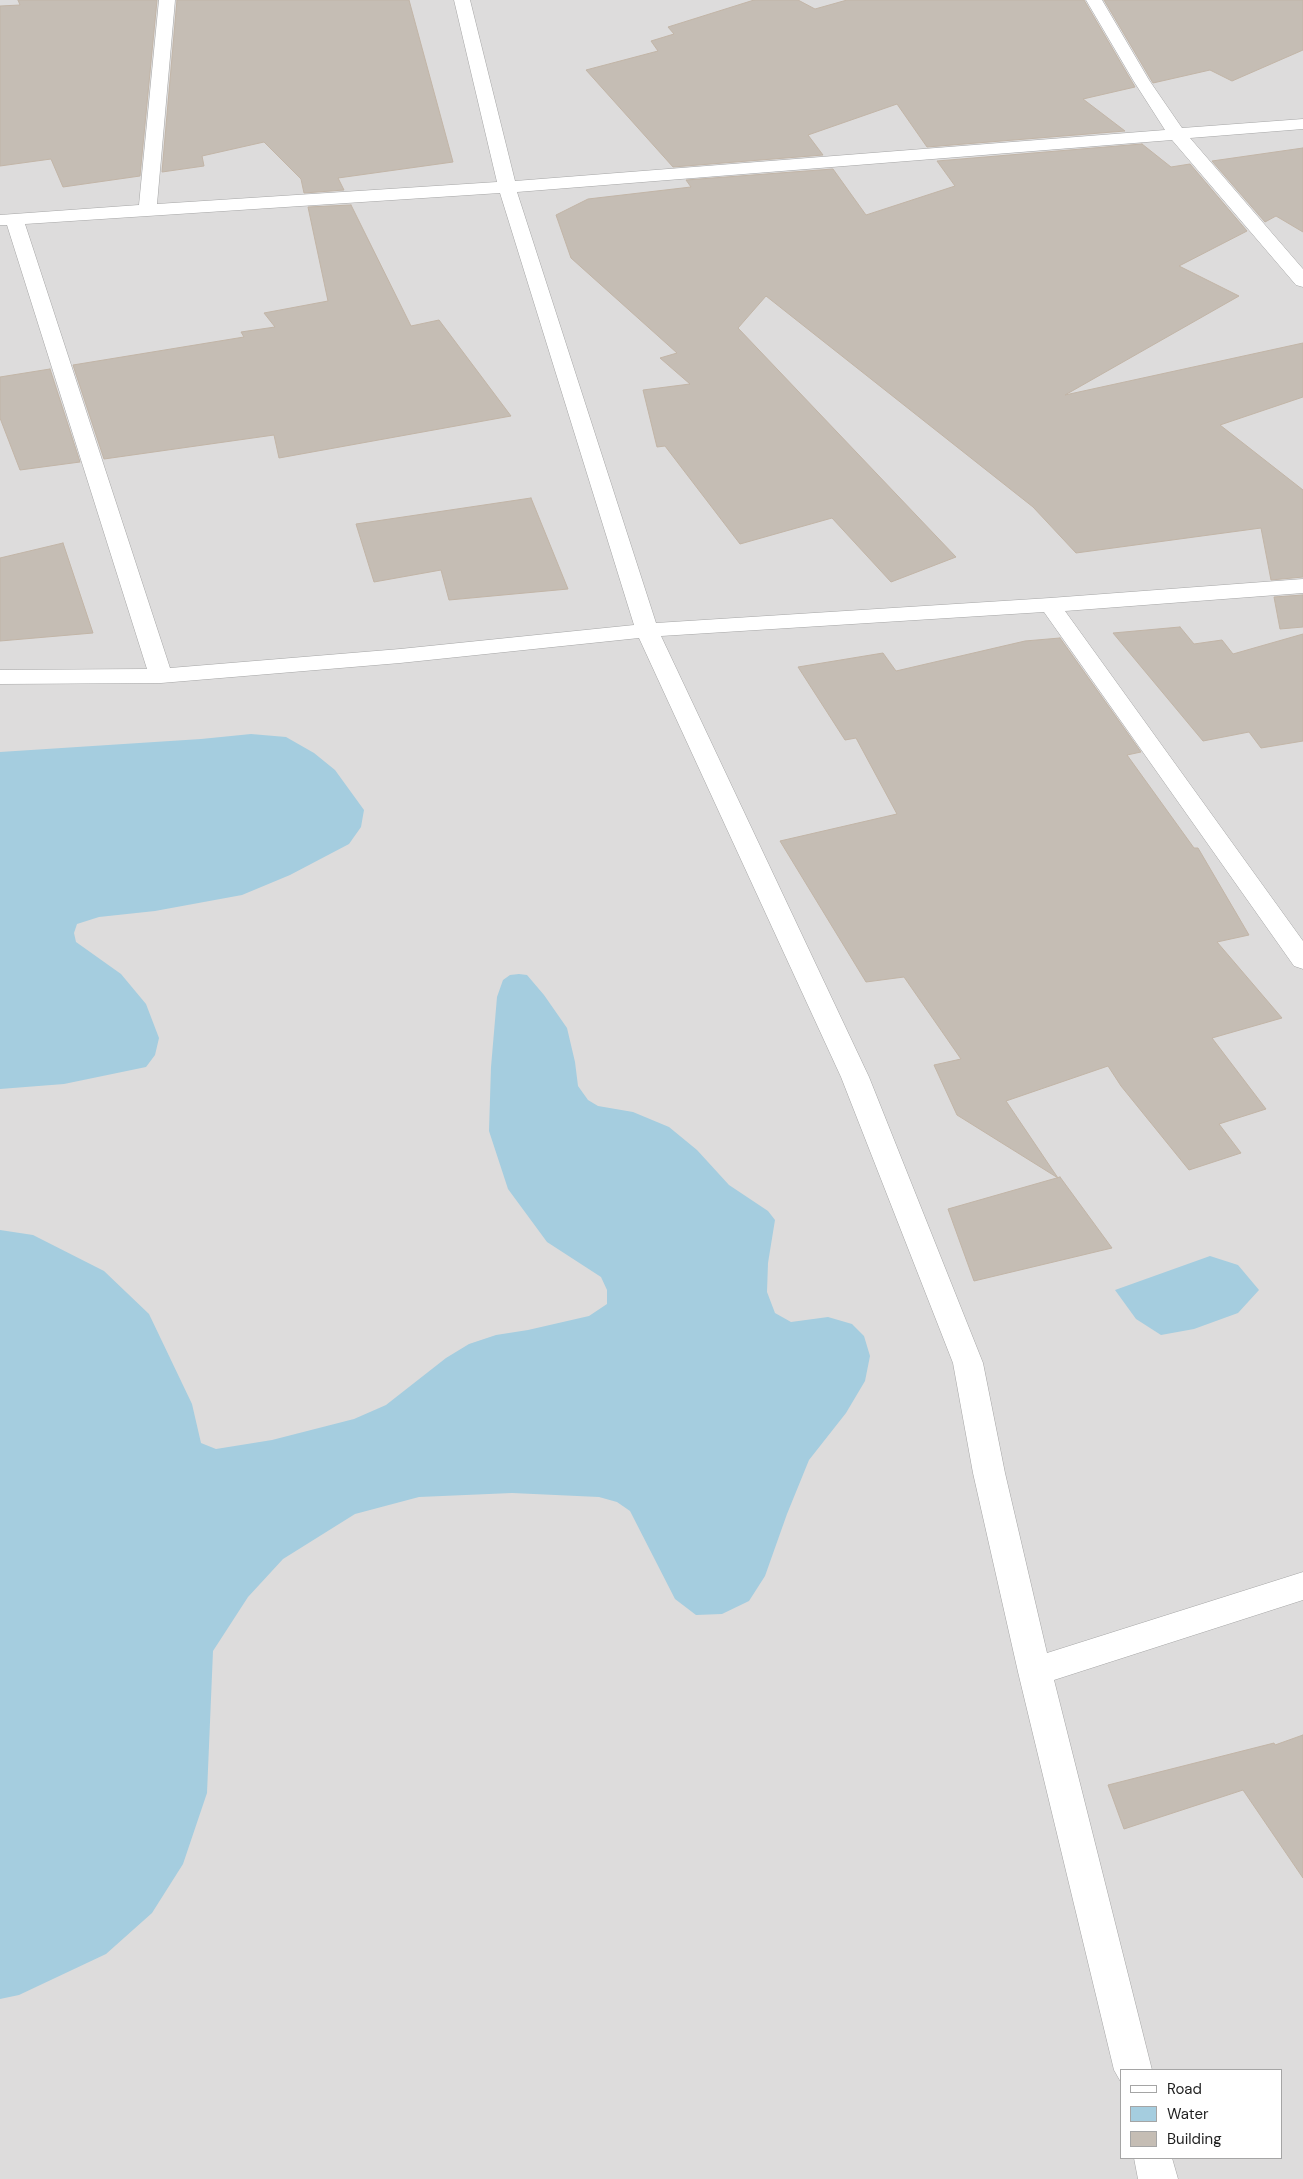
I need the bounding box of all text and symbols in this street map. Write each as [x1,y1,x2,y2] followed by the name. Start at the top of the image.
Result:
[1120,2069,1283,2159] legend
[1167,2079,1202,2099] text: Road
[1167,2104,1208,2124] text: Water
[1167,2129,1222,2149] text: Building

